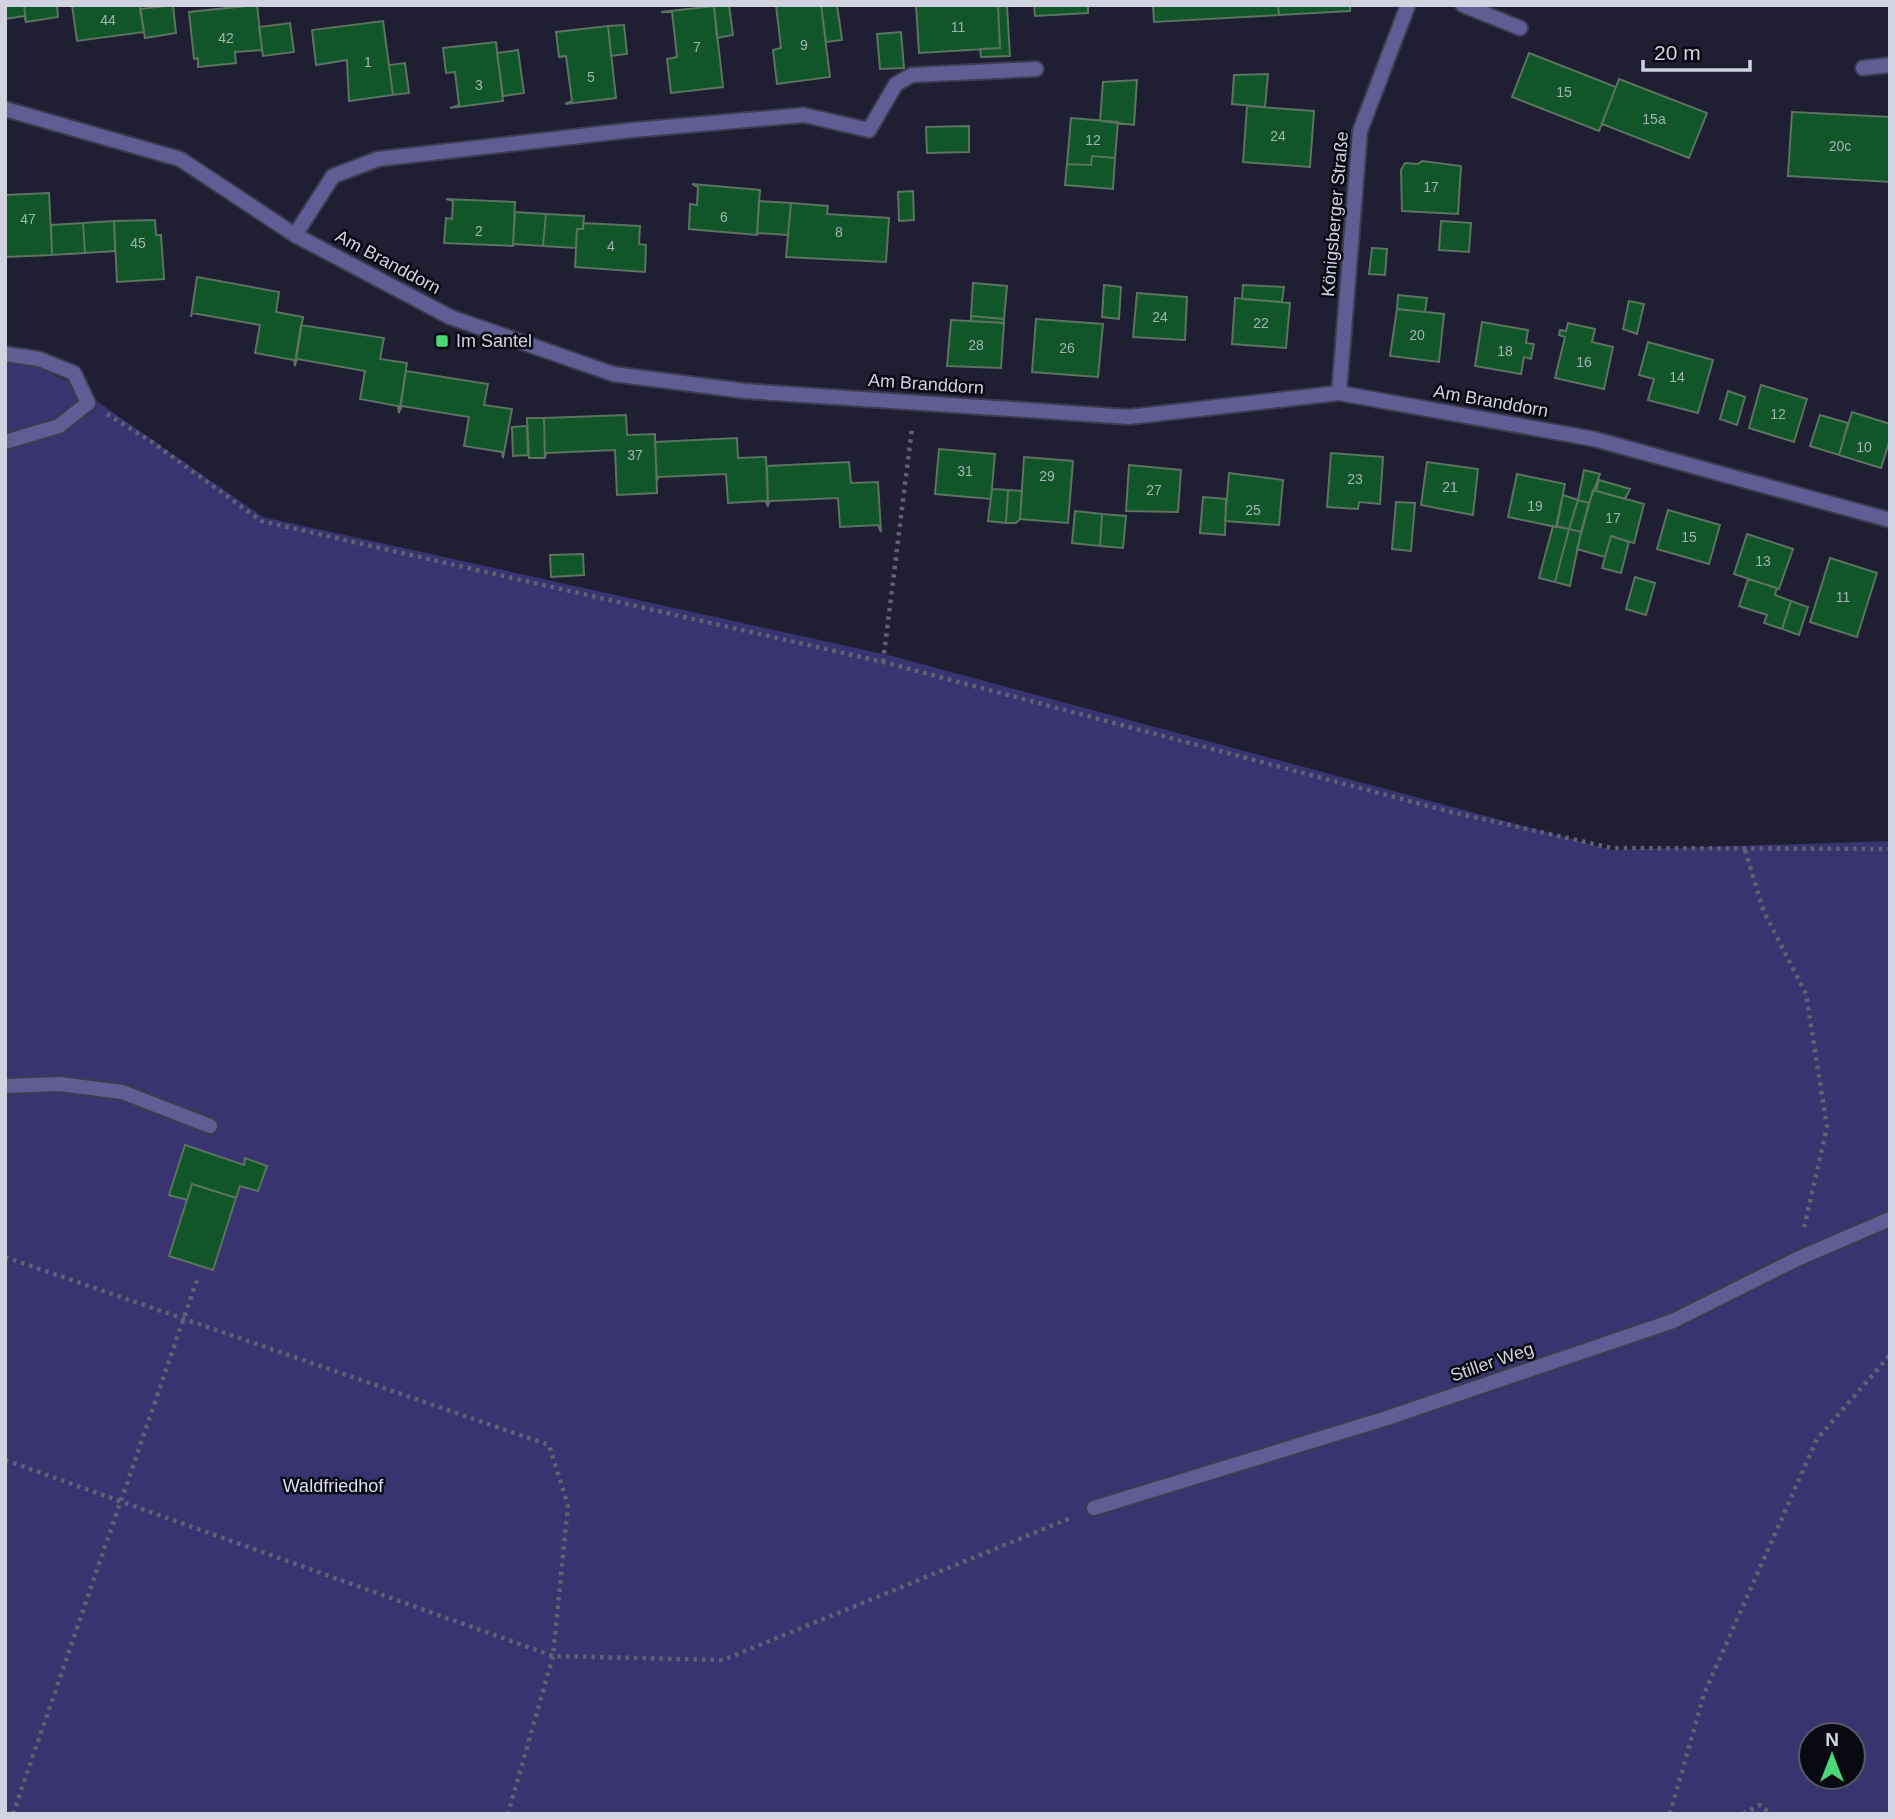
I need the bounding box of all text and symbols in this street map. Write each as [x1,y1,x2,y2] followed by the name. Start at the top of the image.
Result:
[100,12,116,28] house number: 44
[951,19,965,35] house number: 11
[1643,28,1750,72] scale bar
[218,30,234,46] house number: 42
[800,37,808,53] house number: 9
[693,39,701,55] house number: 7
[1654,41,1701,64] text: 20 m
[364,54,372,70] house number: 1
[587,69,595,85] house number: 5
[475,77,483,93] house number: 3
[1556,84,1572,100] house number: 15
[1642,111,1666,127] house number: 15a
[1270,128,1286,144] house number: 24
[1318,130,1352,298] street label: Königsberger Straße
[1085,132,1101,148] house number: 12
[1829,138,1851,154] house number: 20c
[1423,179,1439,195] house number: 17
[720,209,728,225] house number: 6
[20,211,36,227] house number: 47
[475,223,483,239] house number: 2
[835,224,843,240] house number: 8
[332,226,444,298] street label: Am Branddorn
[130,235,146,251] house number: 45
[607,238,615,254] house number: 4
[1152,309,1168,325] house number: 24
[1253,315,1269,331] house number: 22
[1409,327,1425,343] house number: 20
[456,331,532,351] place label: Im Santel
[434,333,450,349] marker: Im Santel
[968,337,984,353] house number: 28
[1059,340,1075,356] house number: 26
[1497,343,1513,359] house number: 18
[1576,354,1592,370] house number: 16
[1669,369,1685,385] house number: 14
[867,370,985,398] street label: Am Branddorn
[1432,381,1550,421] street label: Am Branddorn
[1770,406,1786,422] house number: 12
[1856,439,1872,455] house number: 10
[627,447,643,463] house number: 37
[957,463,973,479] house number: 31
[1039,468,1055,484] house number: 29
[1347,471,1363,487] house number: 23
[1442,479,1458,495] house number: 21
[1146,482,1162,498] house number: 27
[1527,498,1543,514] house number: 19
[1245,502,1261,518] house number: 25
[1605,510,1621,526] house number: 17
[1681,529,1697,545] house number: 15
[1755,553,1771,569] house number: 13
[1836,589,1850,605] house number: 11
[1448,1338,1536,1386] street label: Stiller Weg
[283,1476,384,1496] park label: Waldfriedhof
[1797,1721,1867,1791] north arrow
[1825,1729,1839,1750] text: N

